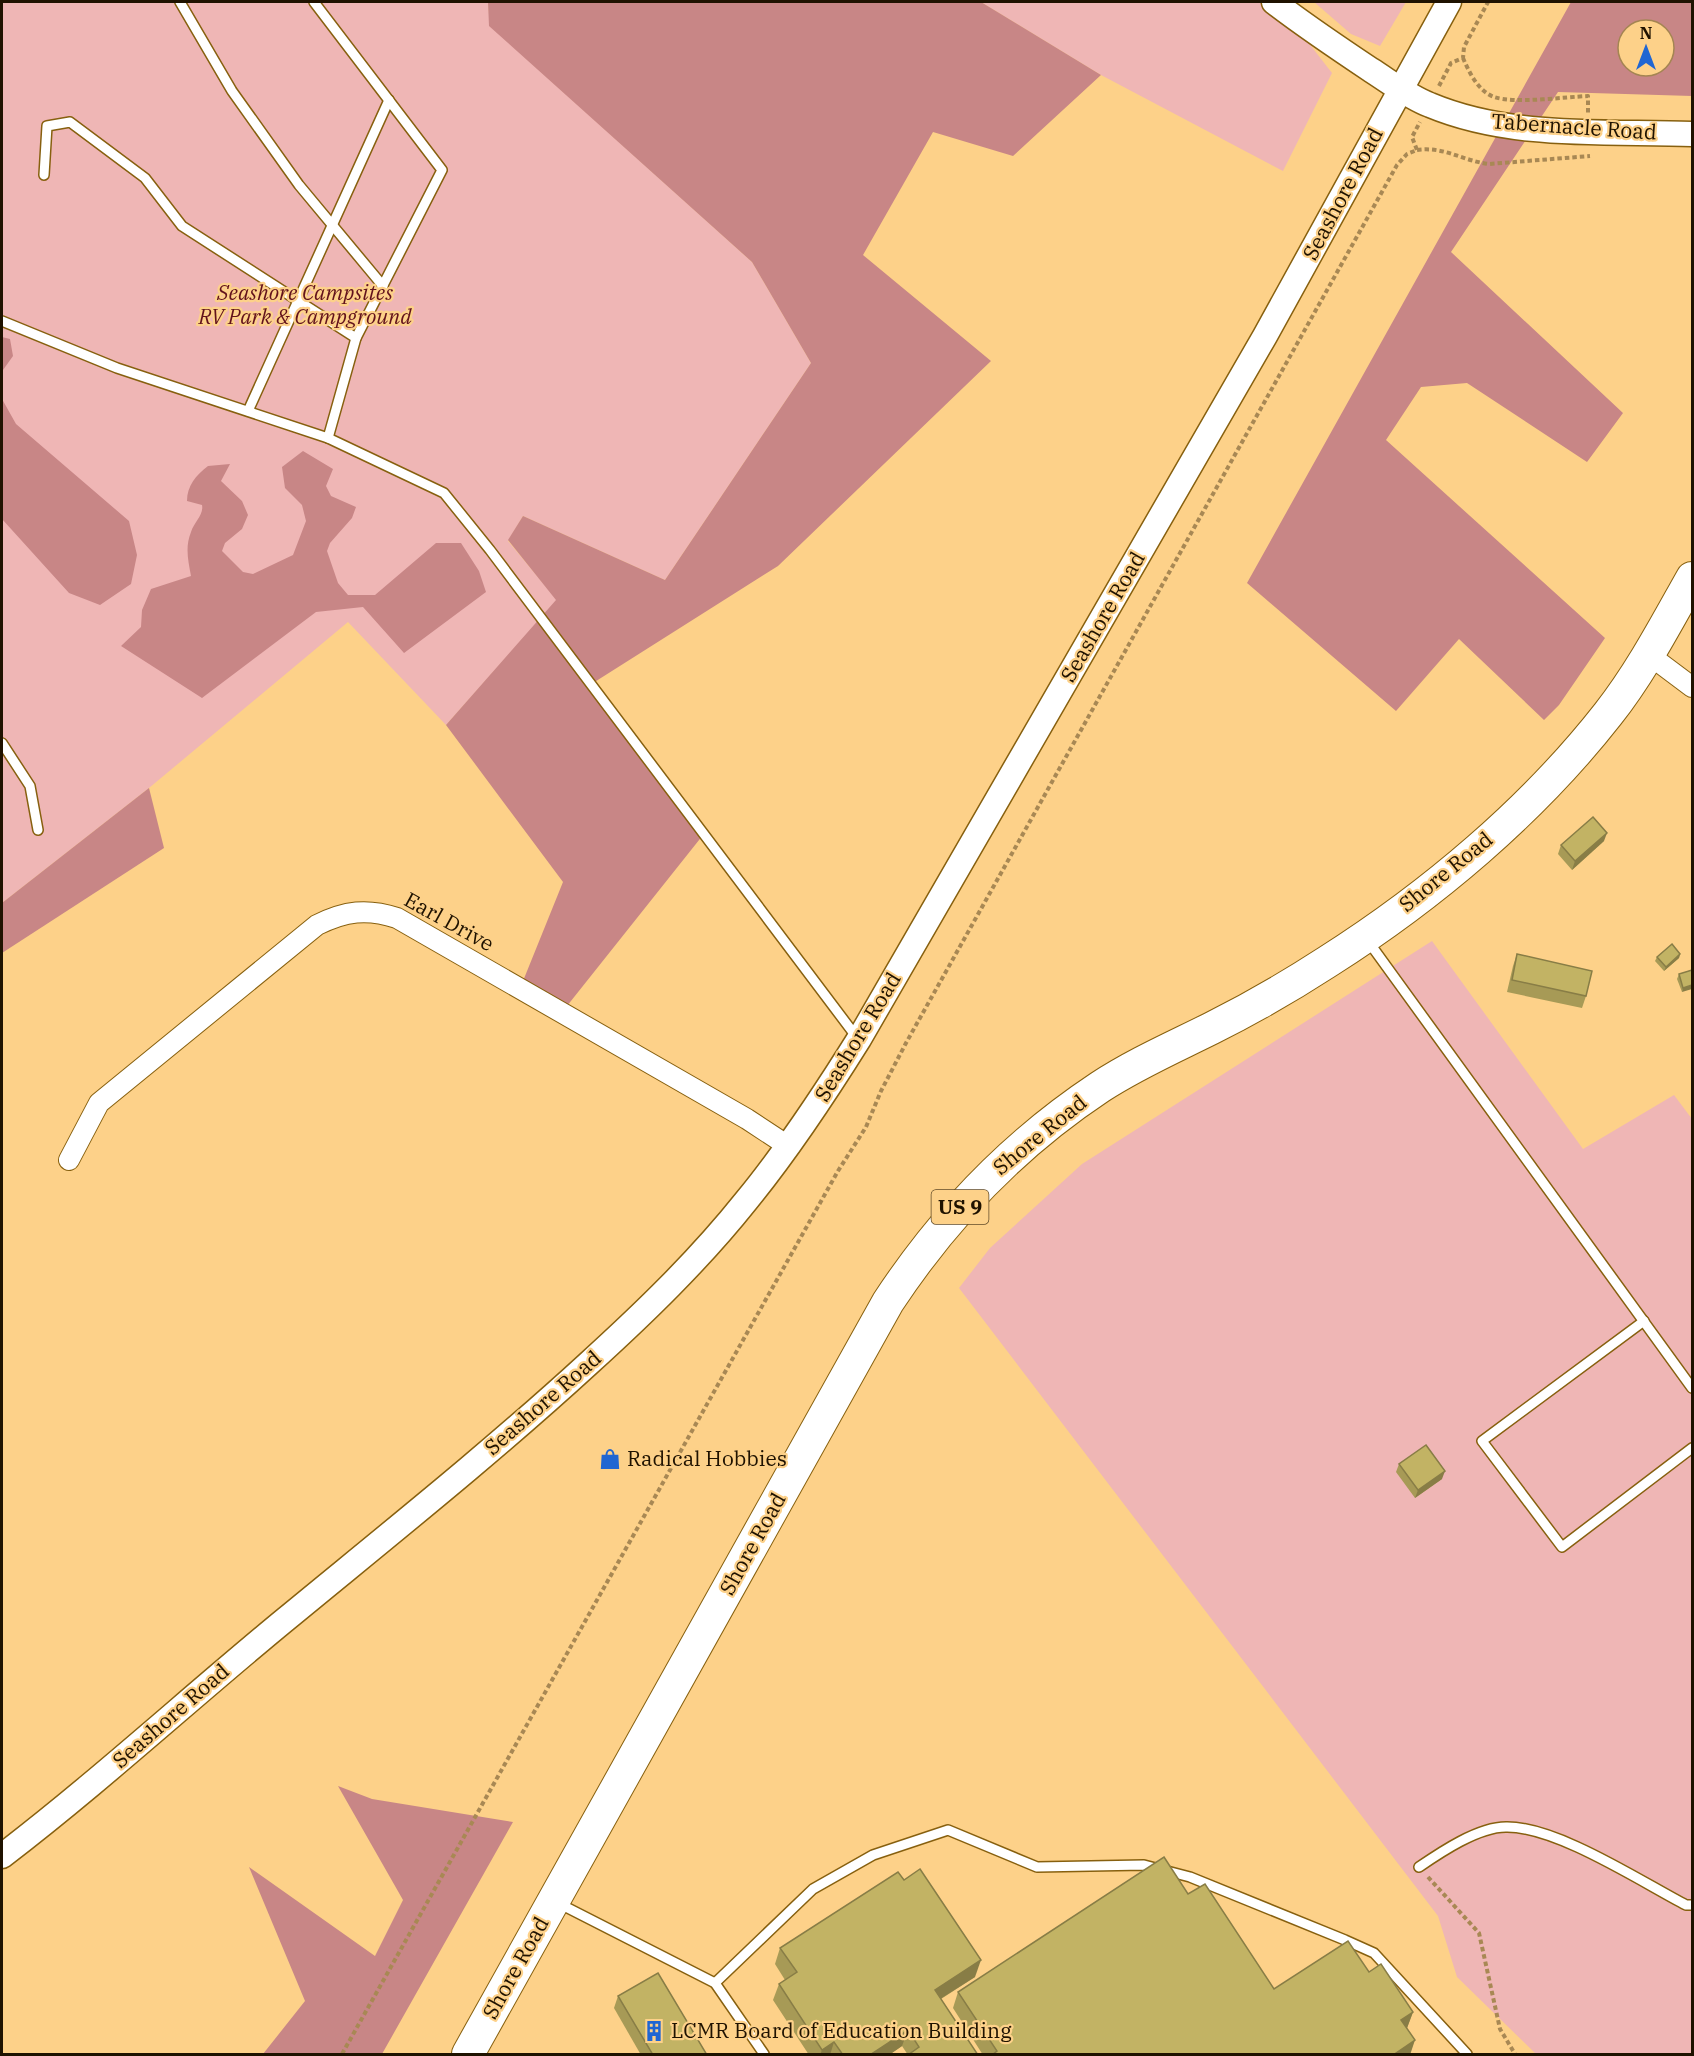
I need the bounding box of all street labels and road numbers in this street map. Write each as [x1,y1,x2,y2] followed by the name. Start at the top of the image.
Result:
[1490,106,1658,146] street label: Tabernacle Road
[1295,122,1389,265] street label: Seashore Road
[1054,546,1151,687] street label: Seashore Road
[1393,825,1498,918] street label: Shore Road
[400,885,499,957] street label: Earl Drive
[808,967,907,1106] street label: Seashore Road
[987,1088,1092,1181] street label: Shore Road
[932,1190,988,1224] road number: US 9
[478,1344,607,1461] street label: Seashore Road
[713,1487,792,1600] street label: Shore Road
[106,1657,235,1774] street label: Seashore Road
[476,1911,555,2024] street label: Shore Road

